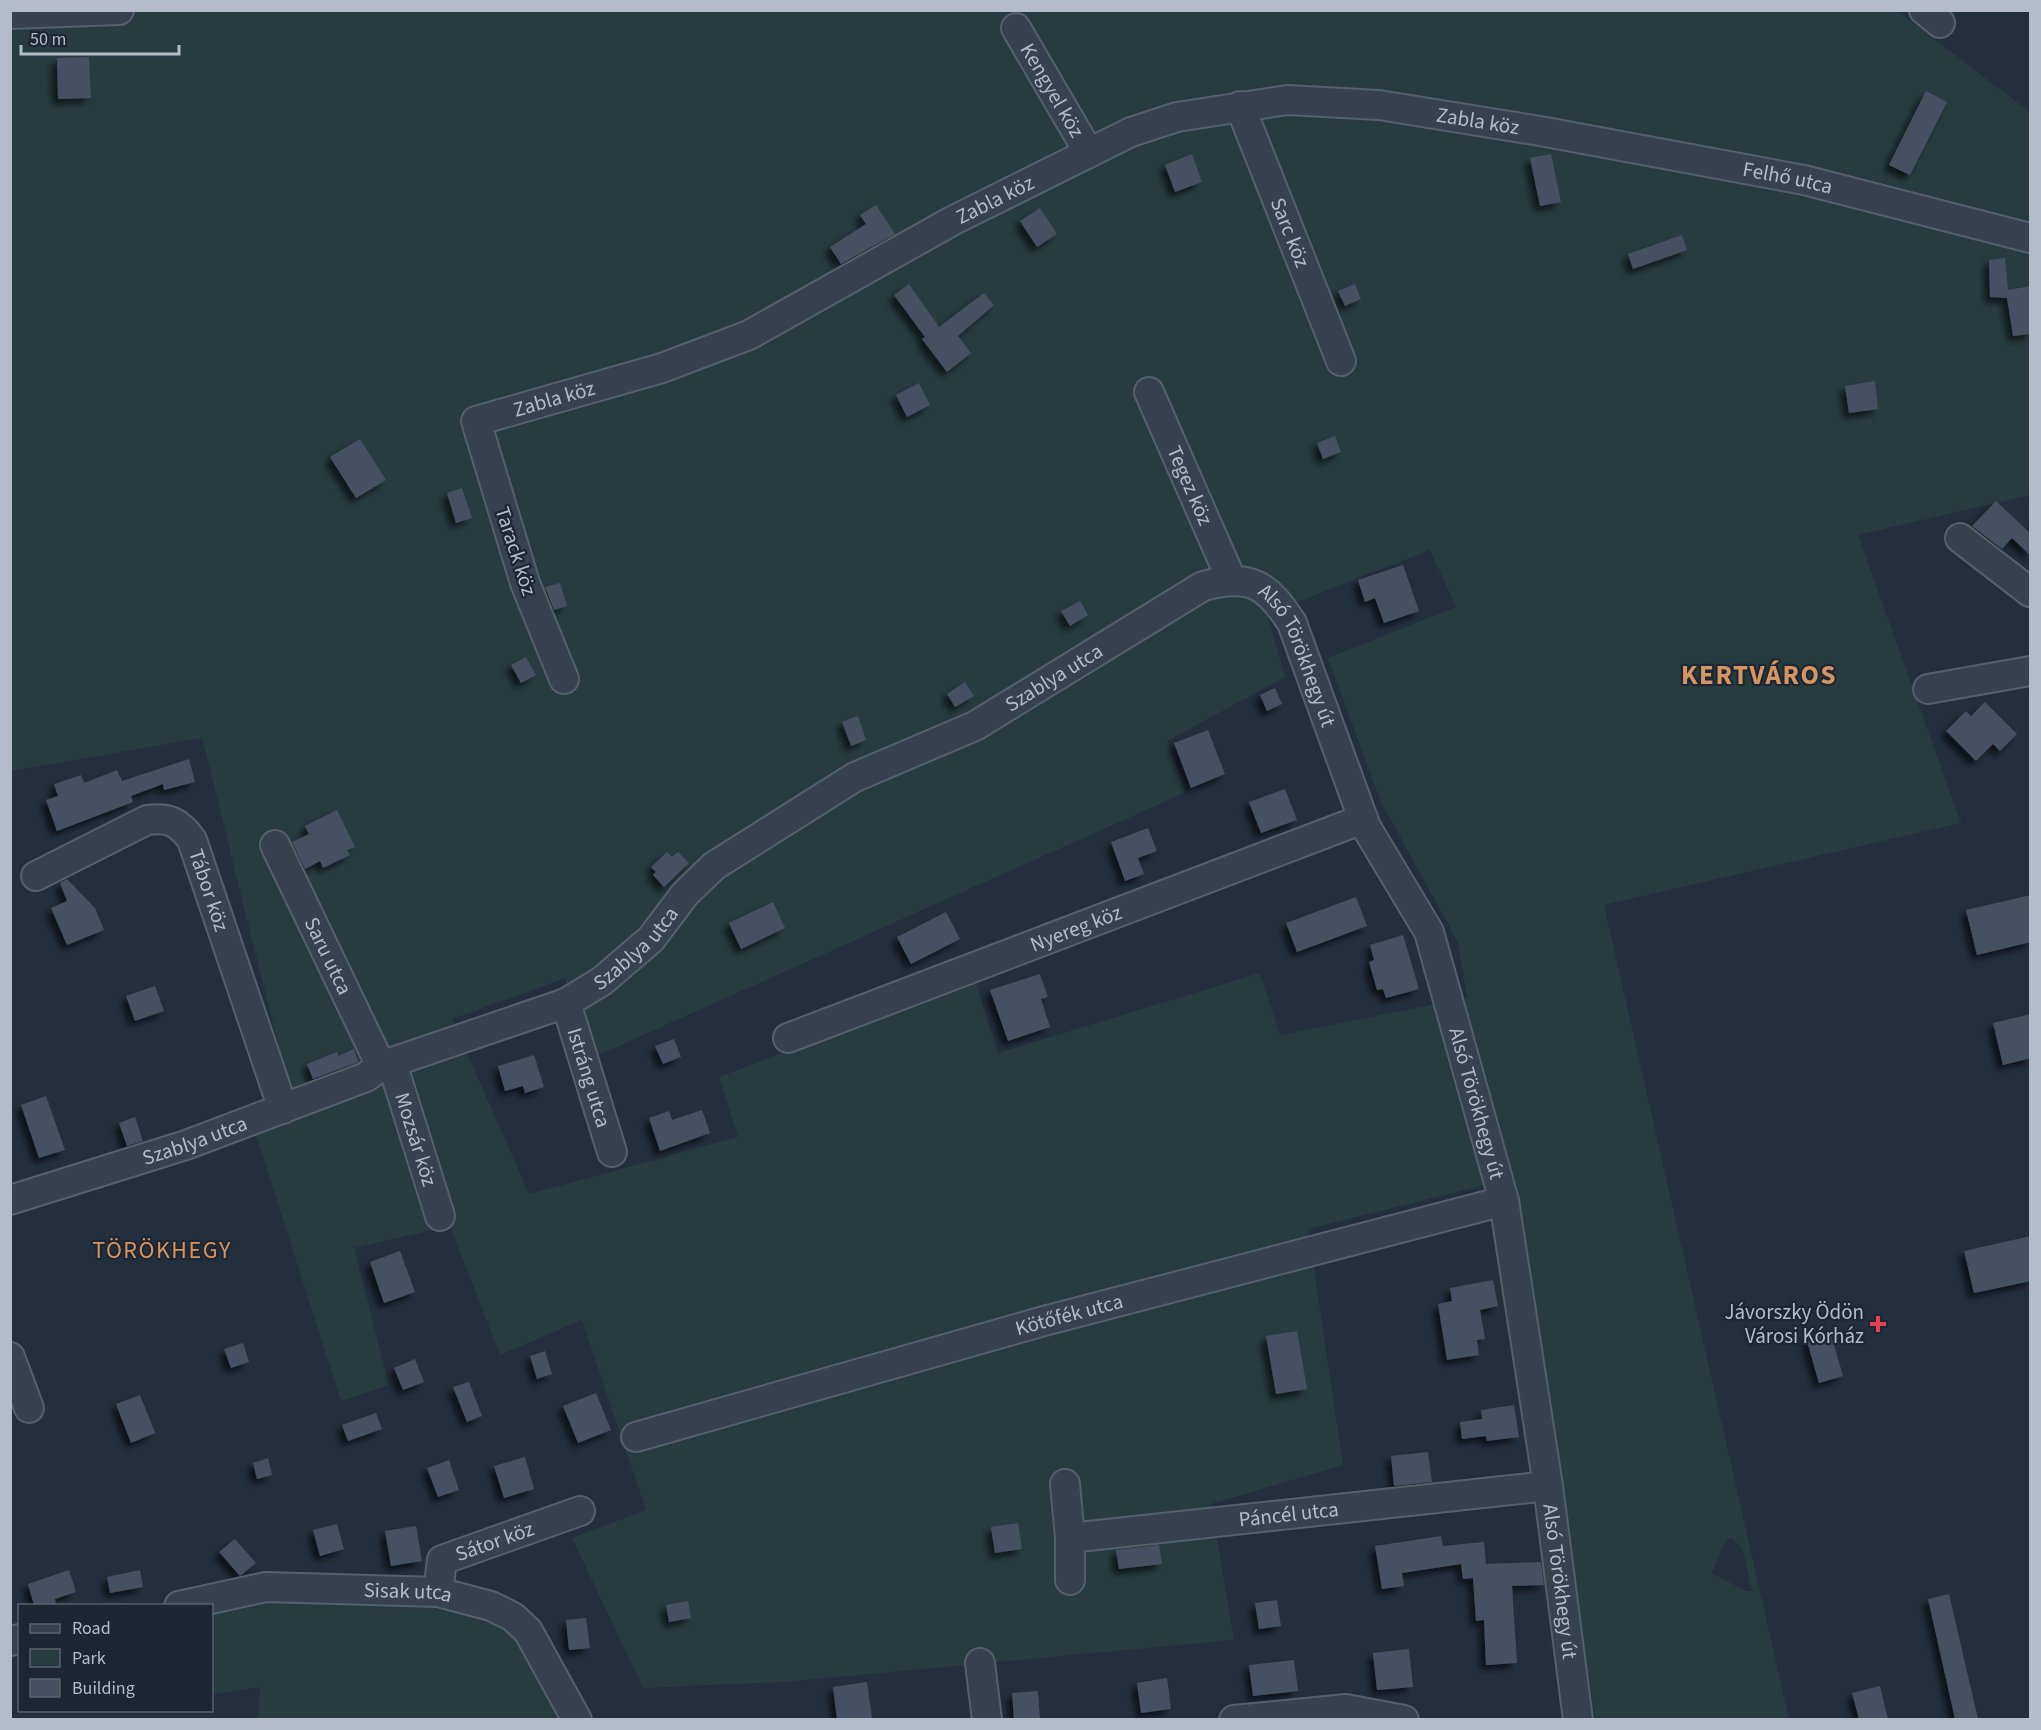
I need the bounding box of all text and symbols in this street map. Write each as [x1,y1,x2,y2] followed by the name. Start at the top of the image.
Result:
[21,18,178,56] scale bar
[30,27,66,52] text: 50 m
[1013,37,1092,143] street label: Kengyel köz
[1434,99,1522,142] street label: Zabla köz
[1740,154,1836,202] street label: Felhő utca
[951,168,1039,232] street label: Zabla köz
[1263,193,1317,272] street label: Sarc köz
[510,373,598,425] street label: Zabla köz
[1159,441,1221,530] street label: Tegez köz
[488,503,545,599] street label: Tarack köz
[1252,576,1343,731] street label: Alsó Törökhegy út
[999,636,1108,719] street label: Szablya utca
[1681,656,1837,695] district label: KERTVÁROS
[181,845,237,935] street label: Tábor köz
[1026,897,1126,959] street label: Nyereg köz
[587,900,685,998] street label: Szablya utca
[297,912,360,1000] street label: Saru utca
[559,1024,619,1131] street label: Istráng utca
[1441,1024,1512,1183] street label: Alsó Törökhegy út
[387,1089,445,1190] street label: Mozsár köz
[138,1108,252,1173] street label: Szablya utca
[92,1233,232,1268] district label: TÖRÖKHEGY
[1012,1286,1126,1343] street label: Kötőfék utca
[1724,1297,1864,1351] place label: Jávorszky Ödön Városi Kórház
[1869,1315,1887,1333] marker: Jávorszky Ödön Városi Kórház
[1237,1494,1340,1535] street label: Páncél utca
[1535,1502,1585,1661] street label: Alsó Törökhegy út
[451,1514,538,1569] street label: Sátor köz
[363,1575,456,1610] street label: Sisak utca
[18,1604,213,1712] legend
[72,1616,111,1641] text: Road
[72,1646,106,1671] text: Park
[72,1676,135,1701] text: Building

